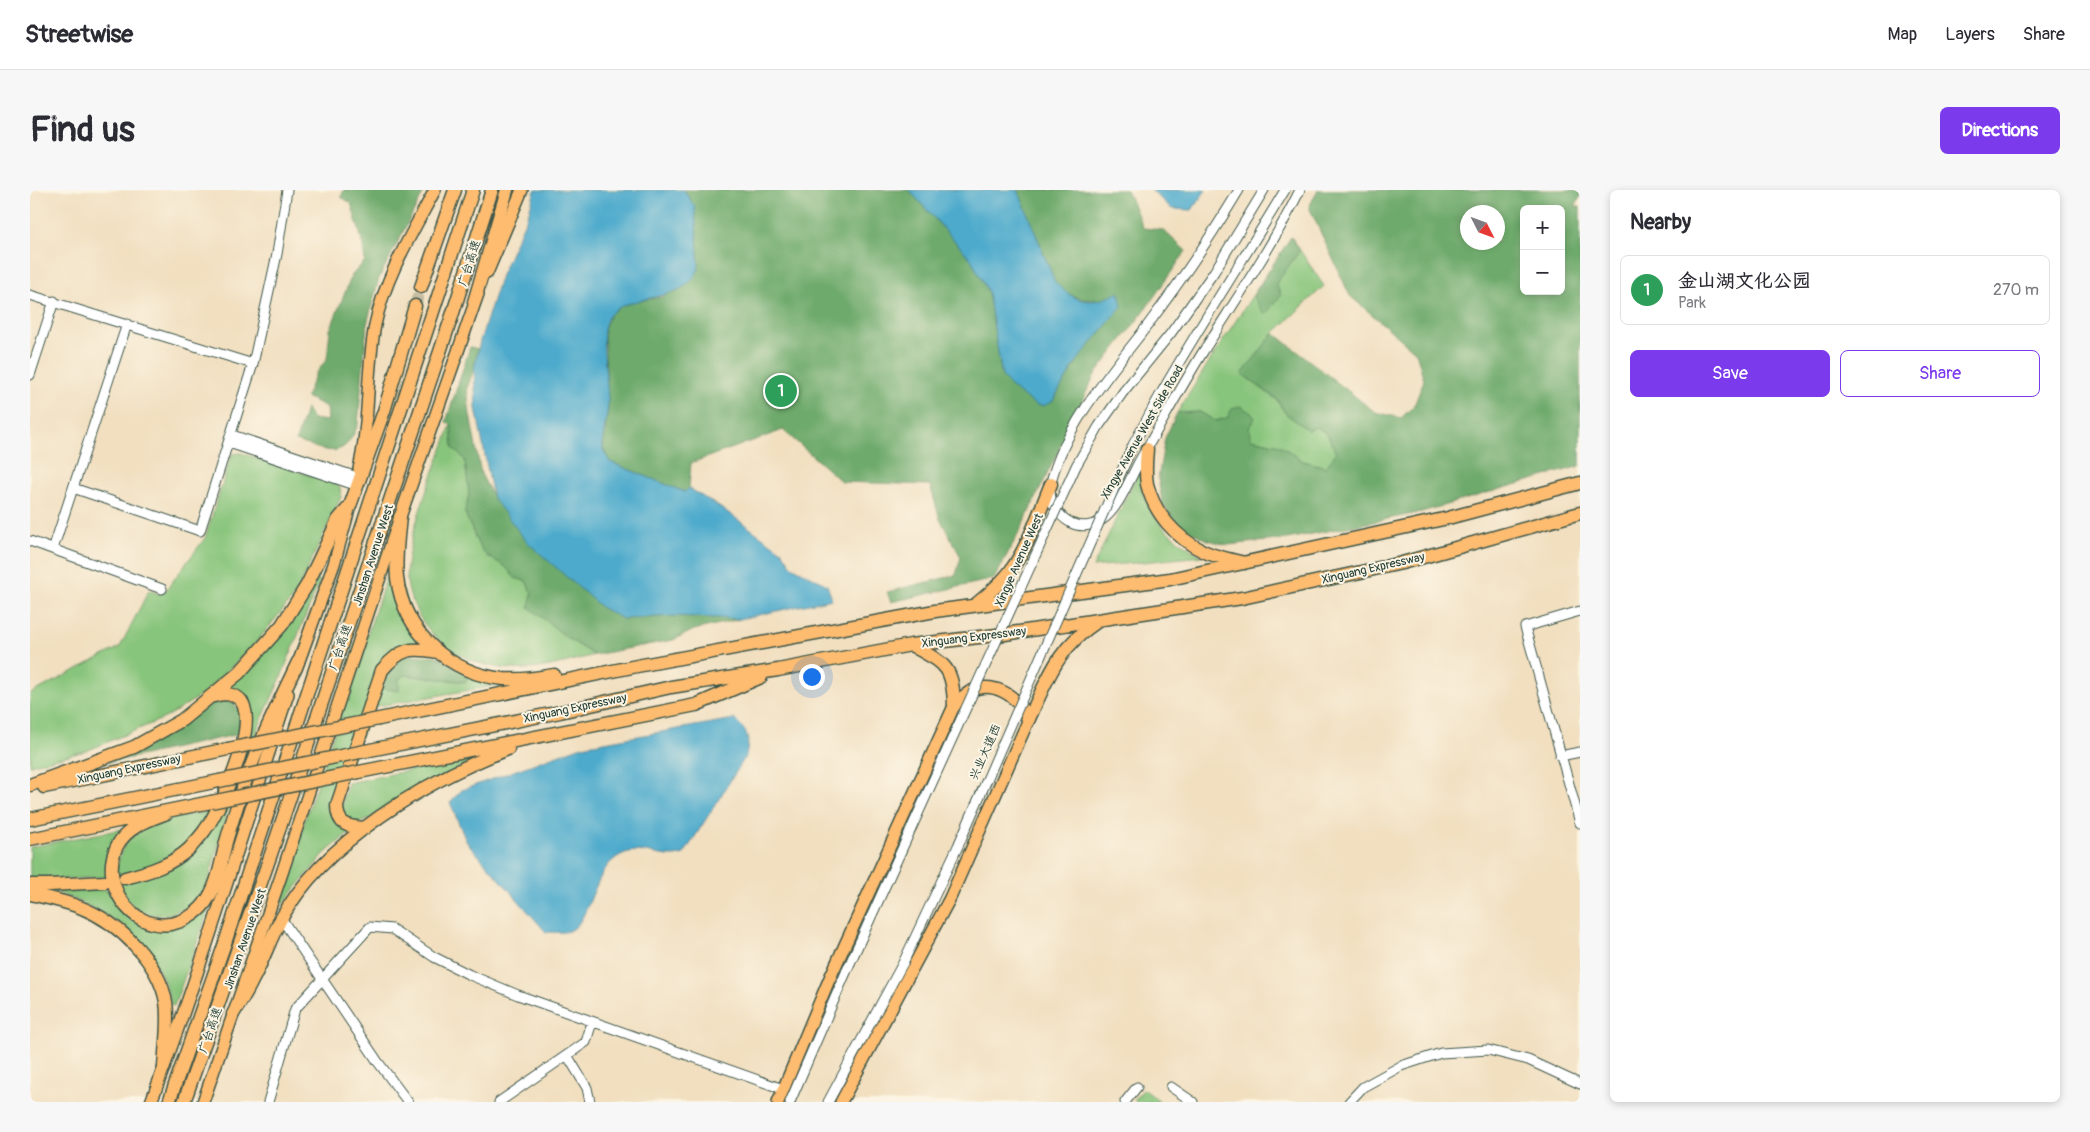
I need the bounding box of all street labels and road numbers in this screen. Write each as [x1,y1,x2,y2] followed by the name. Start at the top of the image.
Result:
[455,238,484,288] street label: 广台高速
[1098,363,1187,502] street label: Xingye Avenue West Side Road
[350,502,397,608] street label: Jinshan Avenue West
[992,511,1047,609] street label: Xingye Avenue West
[1320,549,1426,588] street label: Xinguang Expressway
[326,622,355,672] street label: 广台高速
[921,624,1027,651] street label: Xinguang Expressway
[522,690,628,727] street label: Xinguang Expressway
[966,722,1005,783] street label: 兴业大道西
[76,751,182,788] street label: Xinguang Expressway
[221,887,270,992] street label: Jinshan Avenue West
[196,1005,225,1055] street label: 广台高速

